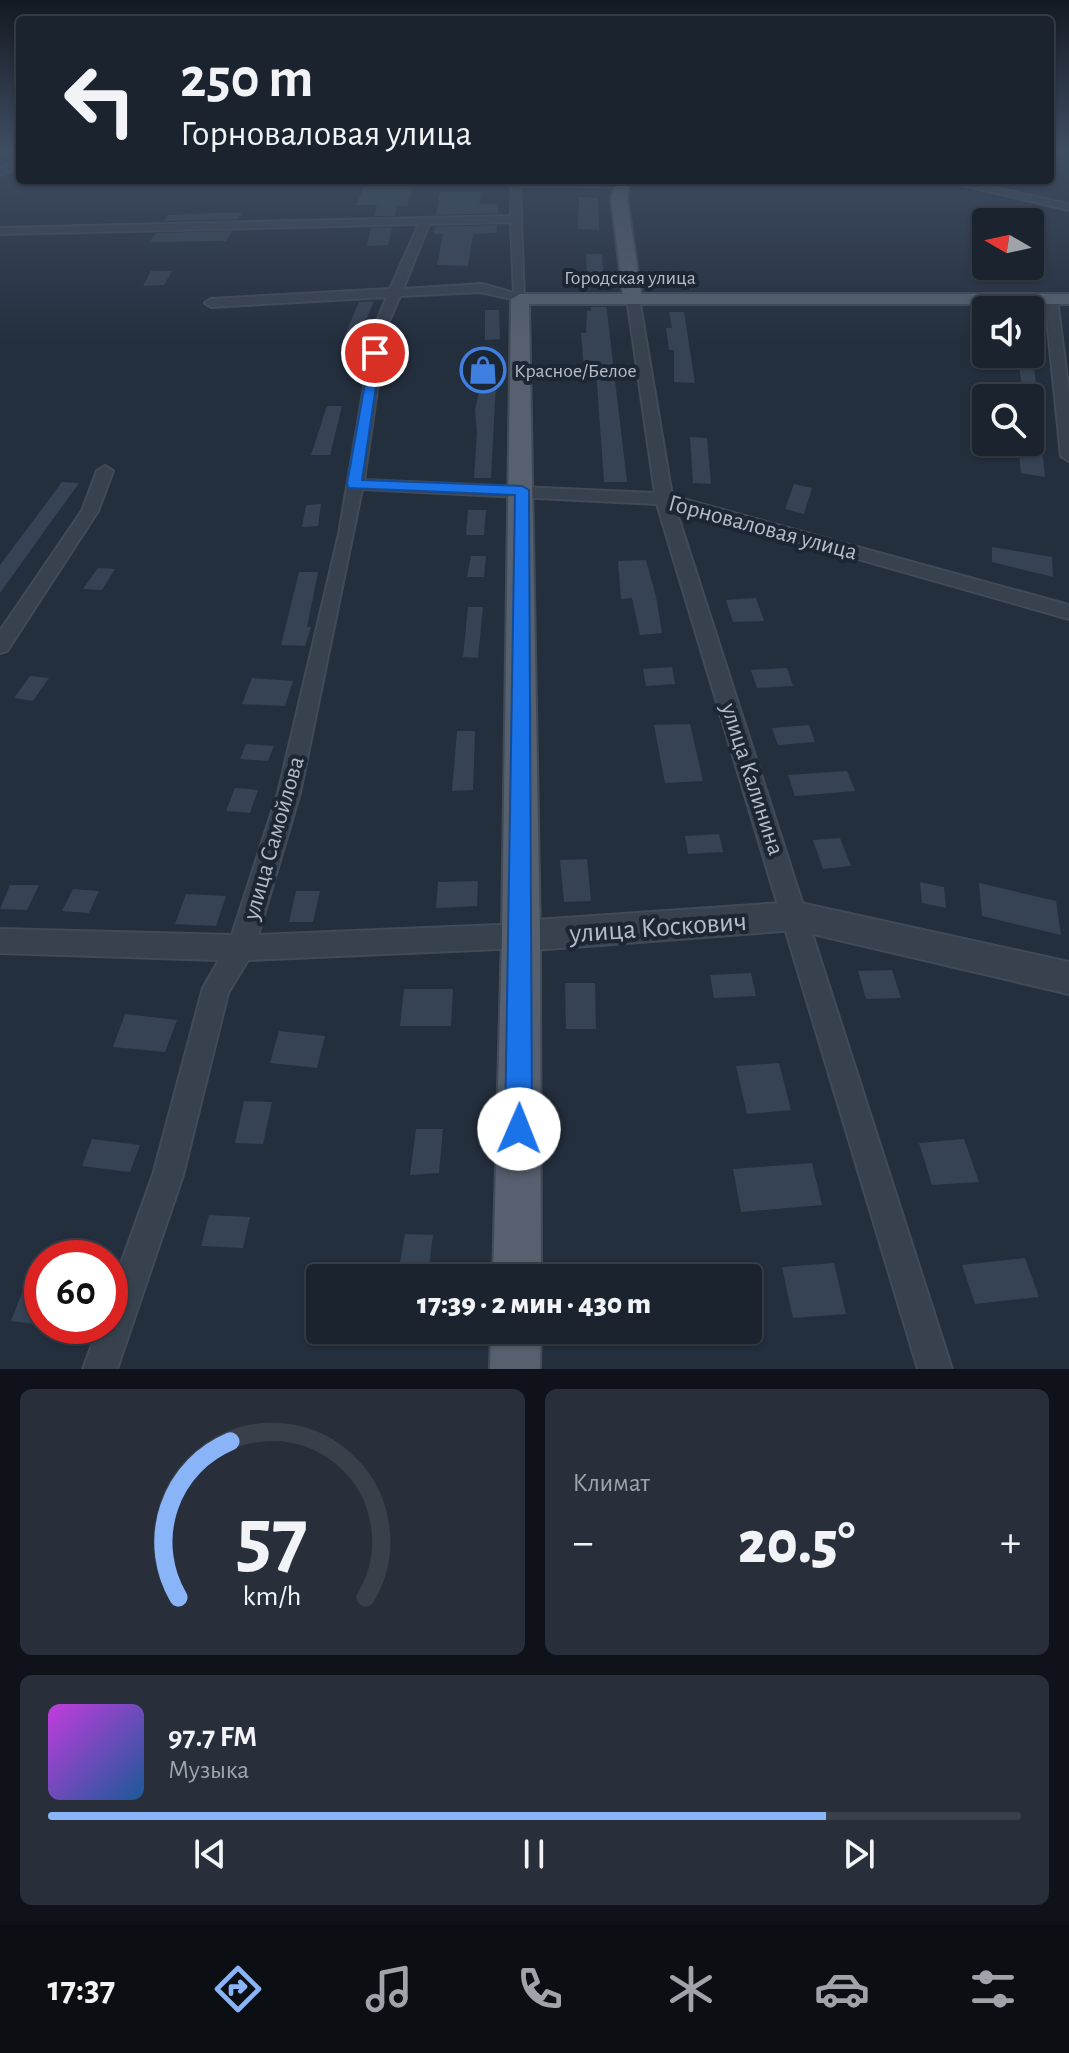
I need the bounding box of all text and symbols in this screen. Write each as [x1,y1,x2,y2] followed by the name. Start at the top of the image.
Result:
[48,48,152,152] icon: left
[180,51,313,107] text: 250 m
[180,116,472,152] text: Горноваловая улица
[972,208,1044,280] north arrow
[972,208,1044,456] map controls
[564,268,696,288] street label: Городская улица
[972,296,1044,368] button: sound
[341,319,409,387] pin
[353,331,397,375] icon: arrive
[459,346,507,394] shop icon: Красное/Белое
[514,361,637,381] place label: Красное/Белое
[972,384,1044,456] button: search
[666,491,860,565] street label: Горноваловая улица
[716,699,788,858] street label: улица Калинина
[239,754,309,924] street label: улица Самойлова
[568,908,748,948] street label: улица Коскович
[477,1087,561,1171] position arrow
[24,1240,128,1344] speed limit sign: 60
[417,1289,651,1319] text: 17:39 · 2 мин · 430 m
[573,1470,650,1496] text: Климат
[236,1497,308,1581] text: 57
[738,1514,855,1574] text: 20.5°
[573,1521,594,1565] text: −
[1000,1521,1021,1565] text: +
[243,1582,302,1611] text: km/h
[168,1722,257,1752] text: 97.7 FM
[168,1757,249,1783] text: Музыка
[188,1832,232,1876] icon: previous
[512,1832,556,1876] icon: pause
[837,1832,881,1876] icon: next
[210,1961,266,2017] icon: directions
[361,1961,417,2017] icon: music
[512,1961,568,2017] icon: phone
[663,1961,719,2017] icon: climate
[814,1961,870,2017] icon: car
[965,1961,1021,2017] icon: filters
[48,1971,115,2007] text: 17:37

